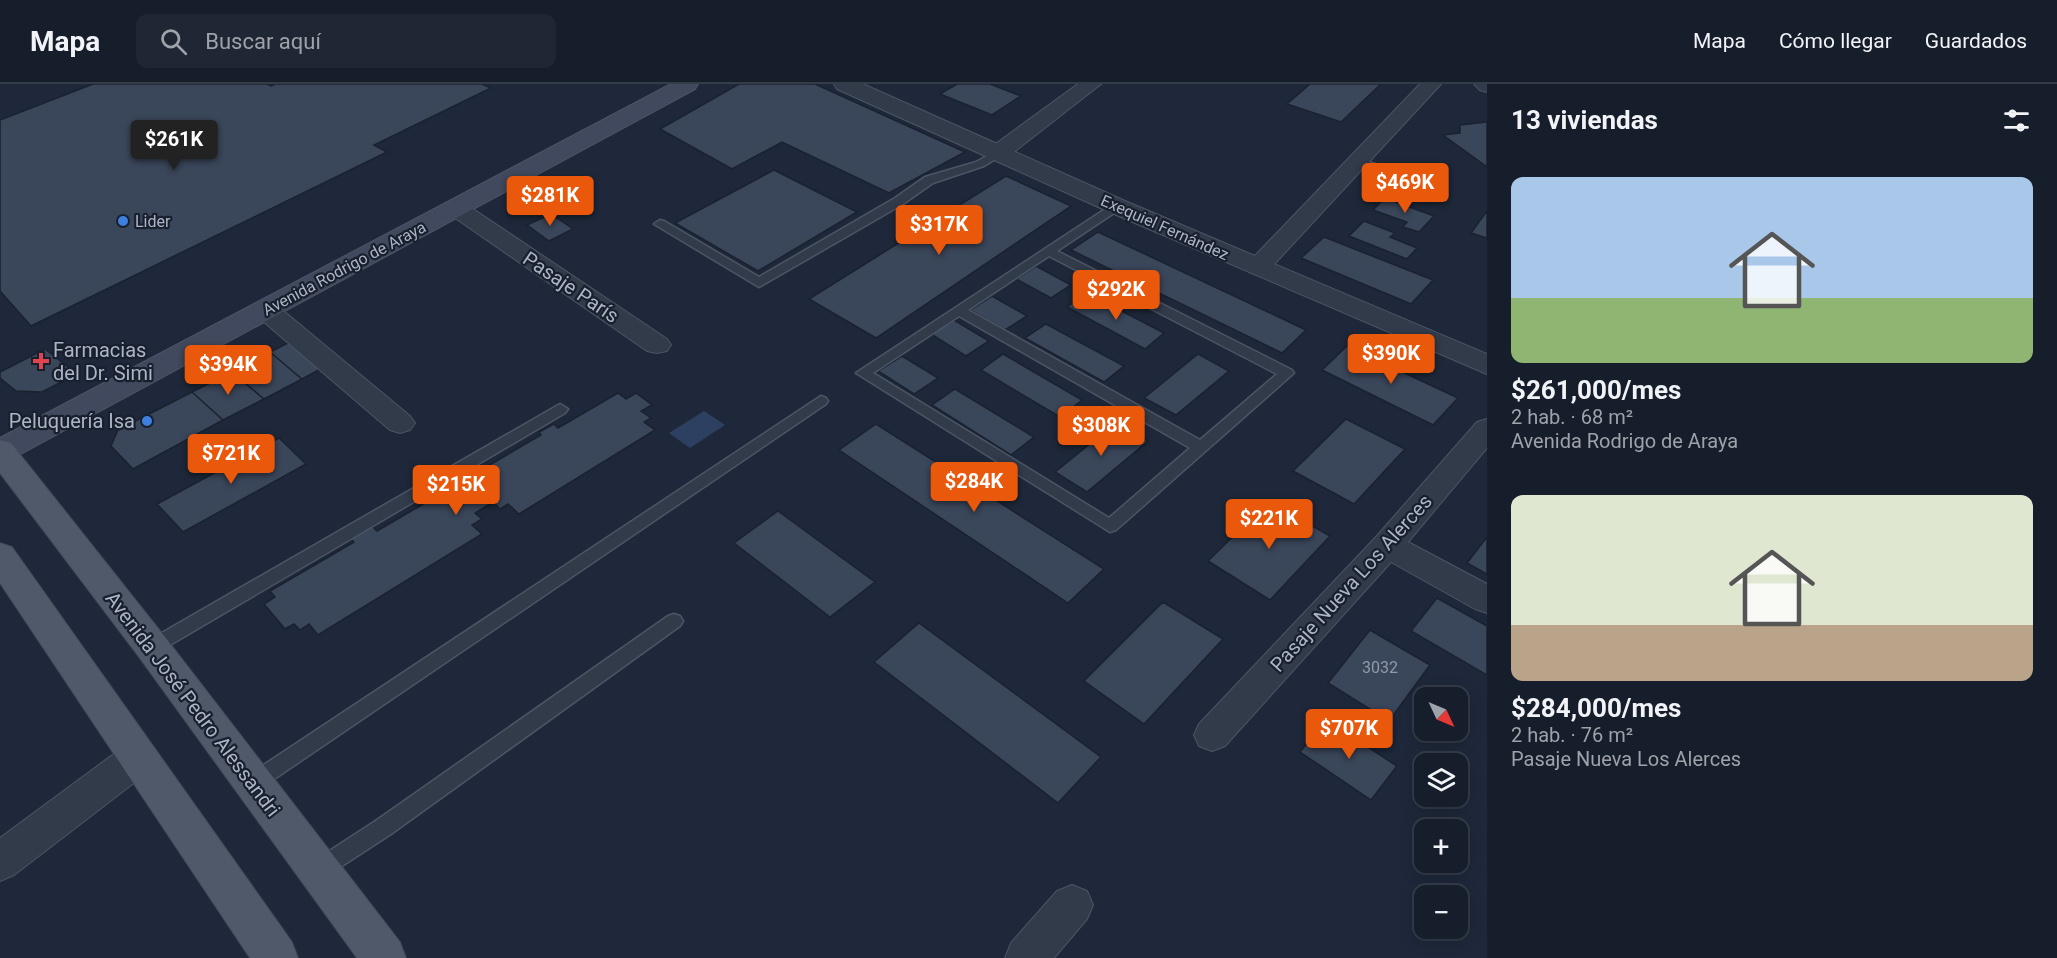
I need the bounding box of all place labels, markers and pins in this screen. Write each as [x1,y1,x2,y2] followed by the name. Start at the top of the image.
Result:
[132,120,216,171] pin: $261K
[1363,163,1447,214] pin: $469K
[508,176,592,227] pin: $281K
[897,205,981,256] pin: $317K
[135,212,171,231] place label: Lider
[116,214,130,228] marker: Lider
[1074,270,1158,321] pin: $292K
[1349,334,1433,385] pin: $390K
[53,338,153,385] place label: Farmacias del Dr. Simi
[186,345,270,396] pin: $394K
[34,354,48,368] marker: Farmacias del Dr. Simi
[1059,406,1143,457] pin: $308K
[9,409,135,433] place label: Peluquería Isa
[140,414,154,428] marker: Peluquería Isa
[189,434,273,485] pin: $721K
[932,462,1016,513] pin: $284K
[414,465,498,516] pin: $215K
[1227,499,1311,550] pin: $221K
[1307,709,1391,760] pin: $707K

